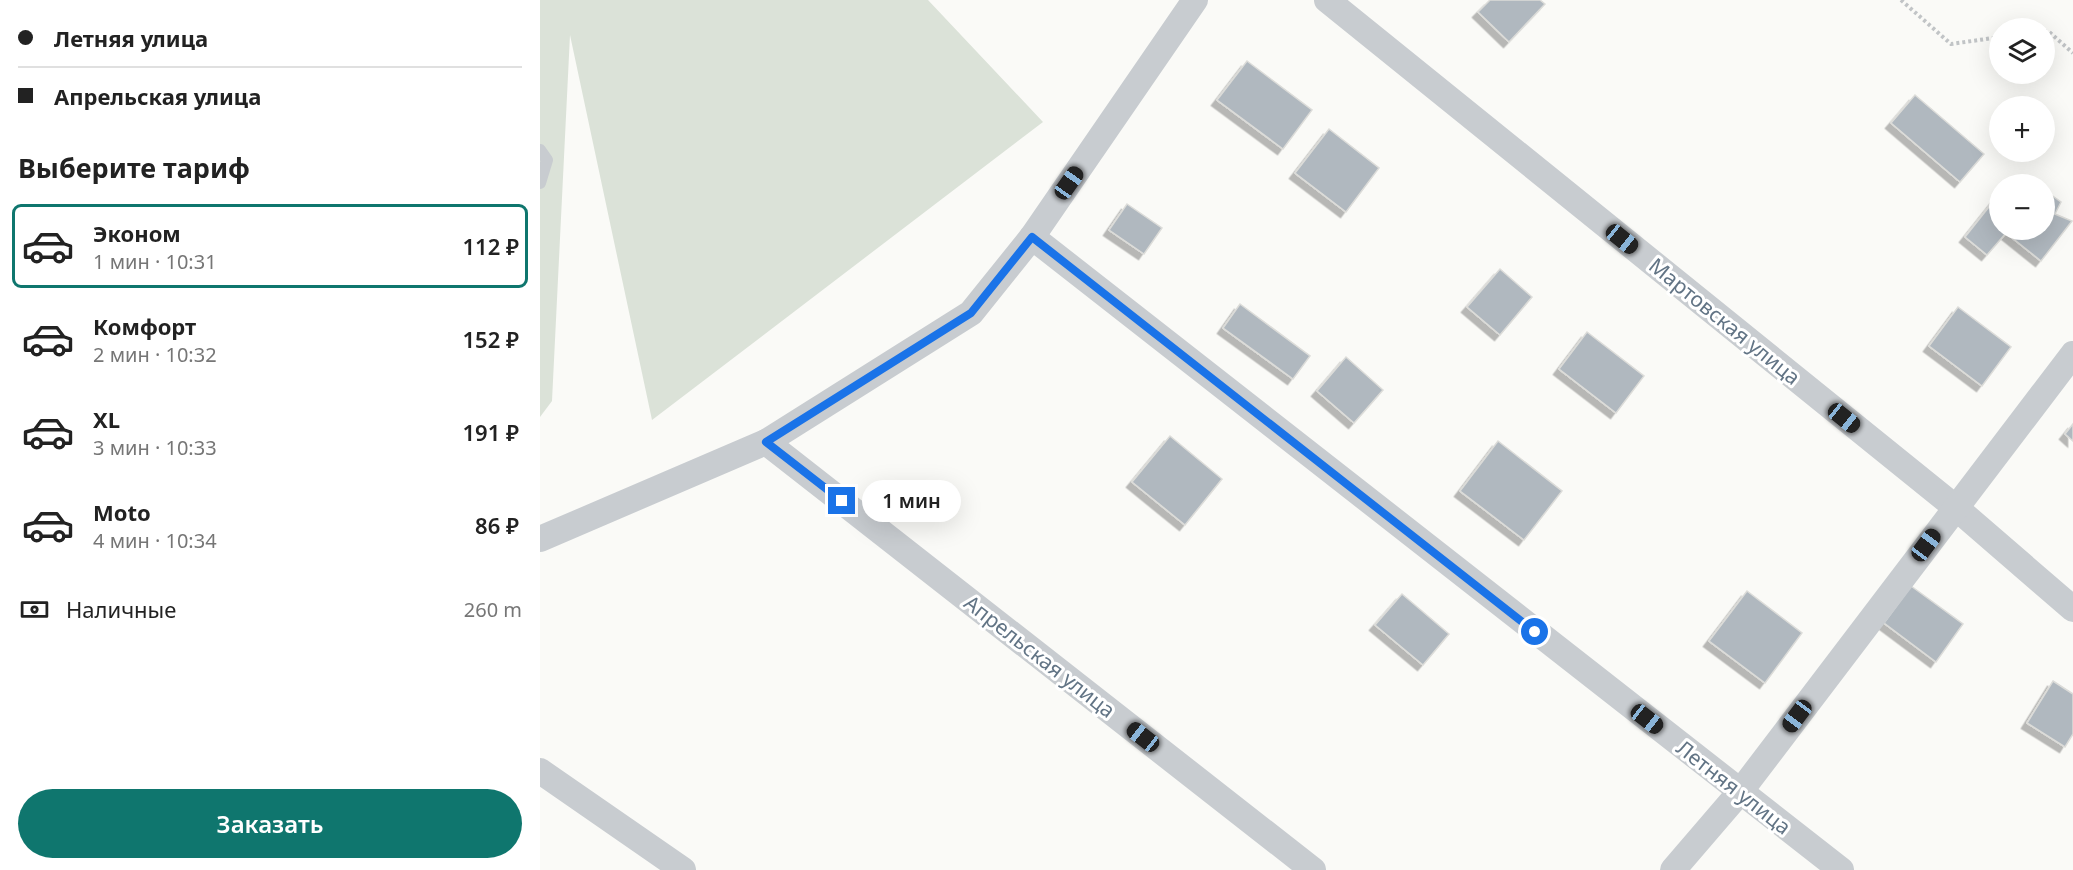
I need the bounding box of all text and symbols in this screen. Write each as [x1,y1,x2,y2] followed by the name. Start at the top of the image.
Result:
[1989,18,2055,240] map controls
[1989,18,2055,84] button: layers
[54,23,208,53] text: Летняя улица
[54,81,261,111] text: Апрельская улица
[1989,96,2055,162] button: +
[18,149,250,186] text: Выберите тариф
[1051,163,1087,203] car
[1989,174,2055,240] button: −
[93,218,181,248] text: Эконом
[21,219,75,273] icon: car
[1602,221,1642,257] car
[462,231,519,261] text: 112 ₽
[93,248,217,275] text: 1 мин · 10:31
[1644,251,1806,391] street label: Мартовская улица
[93,311,196,341] text: Комфорт
[21,312,75,366] icon: car
[462,324,519,354] text: 152 ₽
[93,341,217,368] text: 2 мин · 10:32
[1824,400,1864,436] car
[93,404,120,434] text: XL
[21,405,75,459] icon: car
[462,417,519,447] text: 191 ₽
[93,434,217,461] text: 3 мин · 10:33
[863,480,962,522] callout: 1 мин
[828,487,855,514] route end
[882,487,941,514] text: 1 мин
[93,497,151,527] text: Moto
[21,498,75,552] icon: car
[475,510,519,540] text: 86 ₽
[1908,525,1944,565] car
[93,527,217,554] text: 4 мин · 10:34
[959,588,1121,724] street label: Апрельская улица
[18,593,51,626] icon: cash
[66,594,176,624] text: Наличные
[464,596,522,623] text: 260 m
[1521,618,1548,645] route start
[1779,696,1815,736] car
[1627,701,1667,737] car
[1123,719,1163,755] car
[1671,734,1797,840] street label: Летняя улица
[18,789,522,858] button: Заказать

